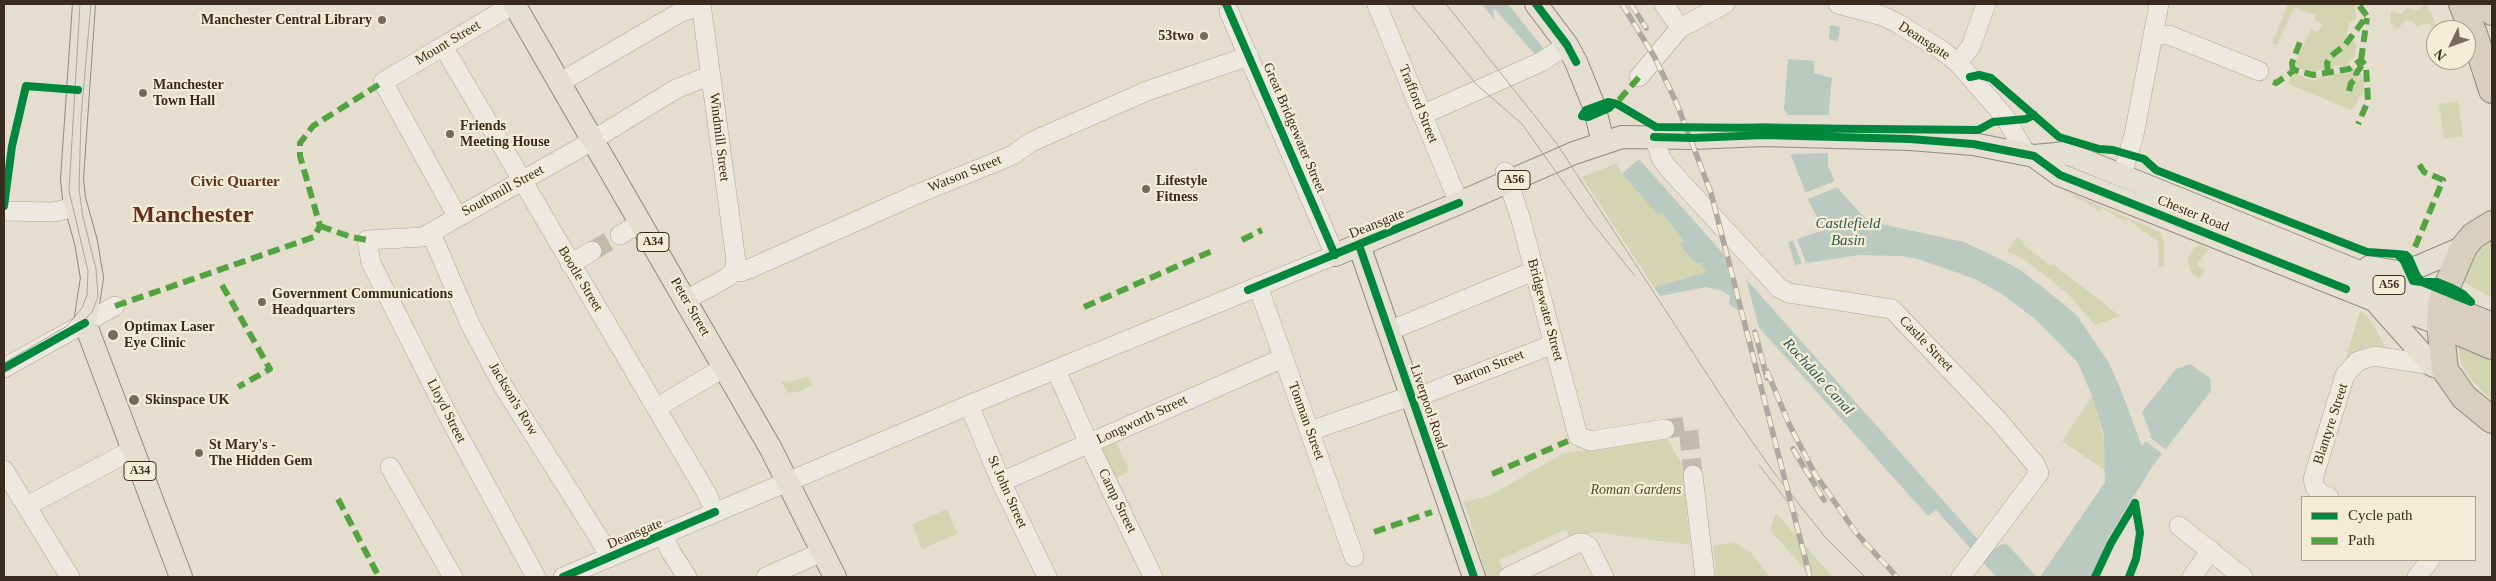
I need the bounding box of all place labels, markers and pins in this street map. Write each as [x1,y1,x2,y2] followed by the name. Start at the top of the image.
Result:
[186,12,372,28] place label: Manchester Central Library
[376,14,388,26] marker: Manchester Central Library
[1151,28,1194,44] place label: 53two
[1198,30,1210,42] marker: 53two
[153,77,233,110] place label: Manchester Town Hall
[137,87,149,99] marker: Manchester Town Hall
[460,118,562,150] place label: Friends Meeting House
[444,128,456,140] marker: Friends Meeting House
[1156,173,1214,206] place label: Lifestyle Fitness
[1140,183,1152,195] marker: Lifestyle Fitness
[272,286,478,318] place label: Government Communications Headquarters
[256,296,268,308] marker: Government Communications Headquarters
[124,319,224,352] place label: Optimax Laser Eye Clinic
[106,328,120,342] marker: Optimax Laser Eye Clinic
[145,392,238,408] place label: Skinspace UK
[127,393,141,407] marker: Skinspace UK
[209,437,323,470] place label: St Mary's - The Hidden Gem
[193,447,205,459] marker: St Mary's - The Hidden Gem

